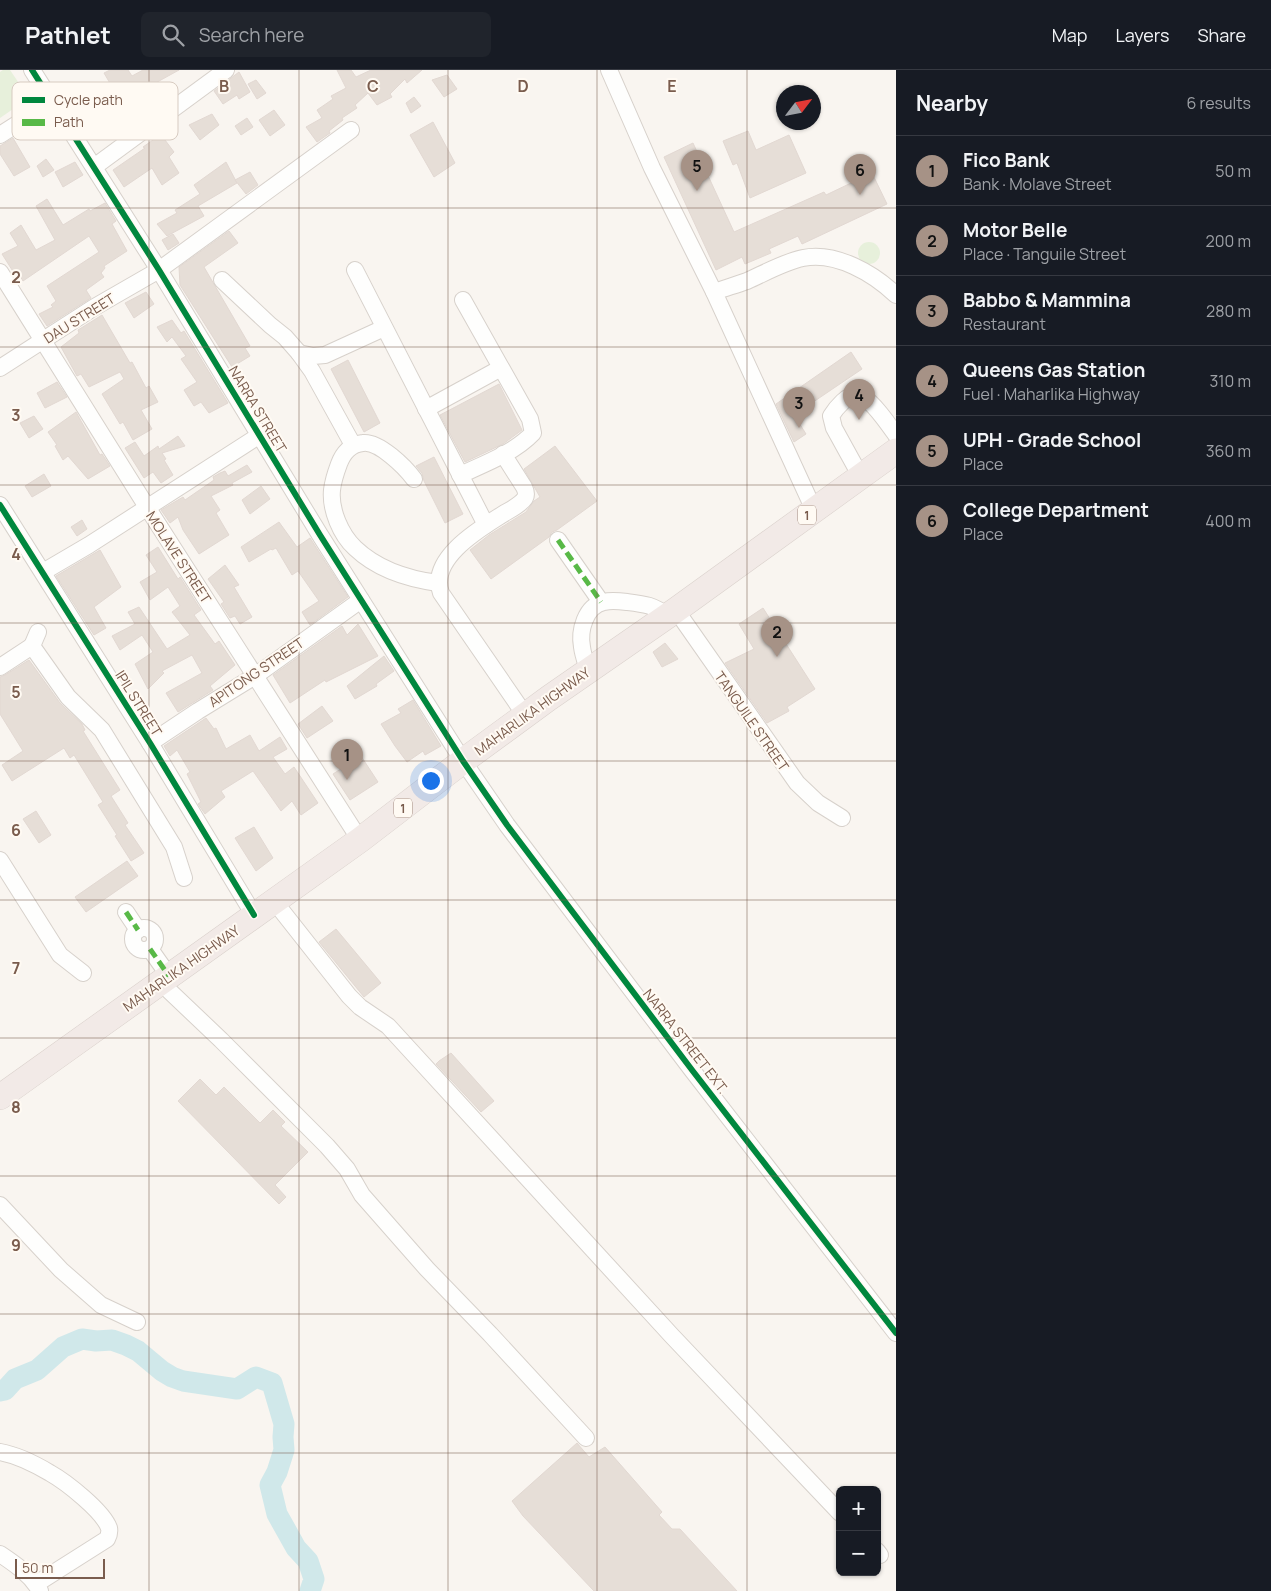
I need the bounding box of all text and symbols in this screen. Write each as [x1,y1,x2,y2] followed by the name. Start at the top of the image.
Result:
[141,12,491,57] search box
[25,18,111,51] text: Pathlet
[159,21,187,49] icon: search
[199,22,304,48] text: Search here
[1052,23,1087,47] text: Map
[1115,23,1169,47] text: Layers
[1197,23,1246,47] text: Share
[219,75,229,97] text: B
[367,75,379,97] text: C
[517,75,529,97] text: D
[667,75,677,97] text: E
[12,82,178,140] legend
[776,85,821,130] north arrow
[916,89,988,117] text: Nearby
[54,90,123,109] text: Cycle path
[1186,92,1251,114] text: 6 results
[54,112,84,131] text: Path
[963,147,1050,173] text: Fico Bank
[681,150,713,191] pin: 5
[844,154,876,195] pin: 6
[928,160,936,182] text: 1
[1215,160,1251,182] text: 50 m
[963,173,1112,195] text: Bank · Molave Street
[963,217,1067,243] text: Motor Belle
[927,230,937,252] text: 2
[1206,230,1251,252] text: 200 m
[963,243,1126,265] text: Place · Tanguile Street
[11,266,21,288] text: 2
[963,287,1131,313] text: Babbo & Mammina
[40,288,119,347] street label: DAU STREET
[927,300,937,322] text: 3
[1206,300,1251,322] text: 280 m
[963,313,1046,335] text: Restaurant
[963,357,1145,383] text: Queens Gas Station
[225,362,292,456] street label: NARRA STREET
[927,370,937,392] text: 4
[1209,370,1251,392] text: 310 m
[843,379,875,420] pin: 4
[963,383,1140,405] text: Fuel · Maharlika Highway
[783,387,815,428] pin: 3
[11,404,21,426] text: 3
[963,427,1141,453] text: UPH - Grade School
[927,440,937,462] text: 5
[1206,440,1251,462] text: 360 m
[963,453,1003,475] text: Place
[963,497,1149,523] text: College Department
[798,506,816,524] road number: 1
[142,507,216,607] street label: MOLAVE STREET
[927,510,937,532] text: 6
[1205,510,1251,532] text: 400 m
[963,523,1003,545] text: Place
[11,543,21,565] text: 4
[761,616,793,657] pin: 2
[204,633,308,711] street label: APITONG STREET
[470,662,594,759] street label: MAHARLIKA HIGHWAY
[111,666,167,740] street label: IPIL STREET
[711,667,794,775] street label: TANGUILE STREET
[11,681,21,703] text: 5
[331,739,363,780] pin: 1
[418,768,444,794] your location
[394,798,412,818] road number: 1
[11,819,21,841] text: 6
[119,920,243,1016] street label: MAHARLIKA HIGHWAY
[12,957,20,979] text: 7
[639,985,733,1097] street label: NARRA STREET EXT.
[11,1096,21,1118] text: 8
[11,1234,21,1256] text: 9
[836,1486,881,1576] map controls
[836,1486,881,1531] button: +
[836,1531,881,1576] button: −
[15,1556,105,1579] scale bar
[22,1558,53,1577] text: 50 m

